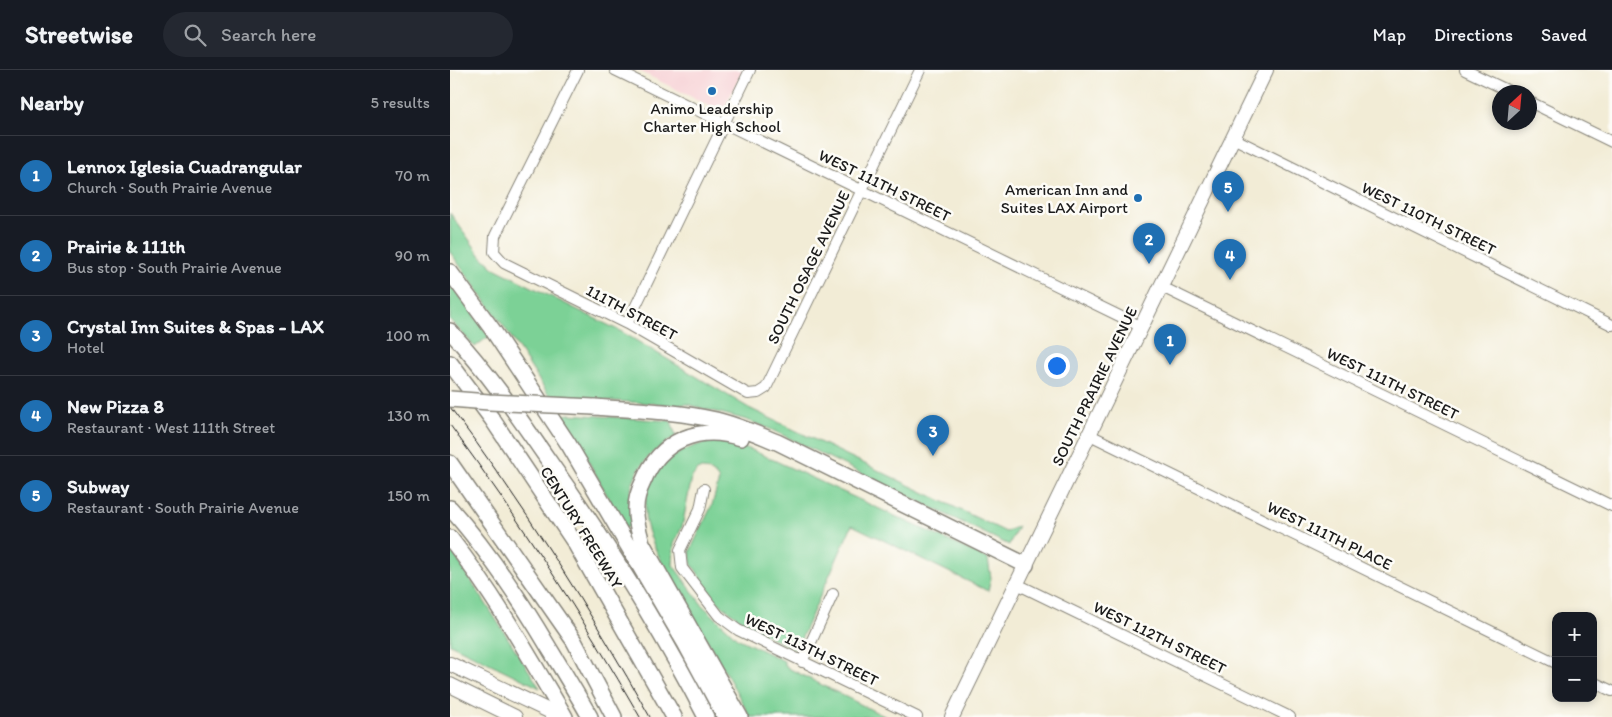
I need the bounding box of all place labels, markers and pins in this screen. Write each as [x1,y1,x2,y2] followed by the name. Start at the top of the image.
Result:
[706,85,718,97] marker: Animo Leadership Charter High School
[643,99,781,136] place label: Animo Leadership Charter High School
[1212,171,1244,212] pin: 5
[1001,180,1128,217] place label: American Inn and Suites LAX Airport
[1132,192,1144,204] marker: American Inn and Suites LAX Airport
[1133,223,1165,264] pin: 2
[1214,239,1246,280] pin: 4
[1154,324,1186,365] pin: 1
[917,415,949,456] pin: 3

